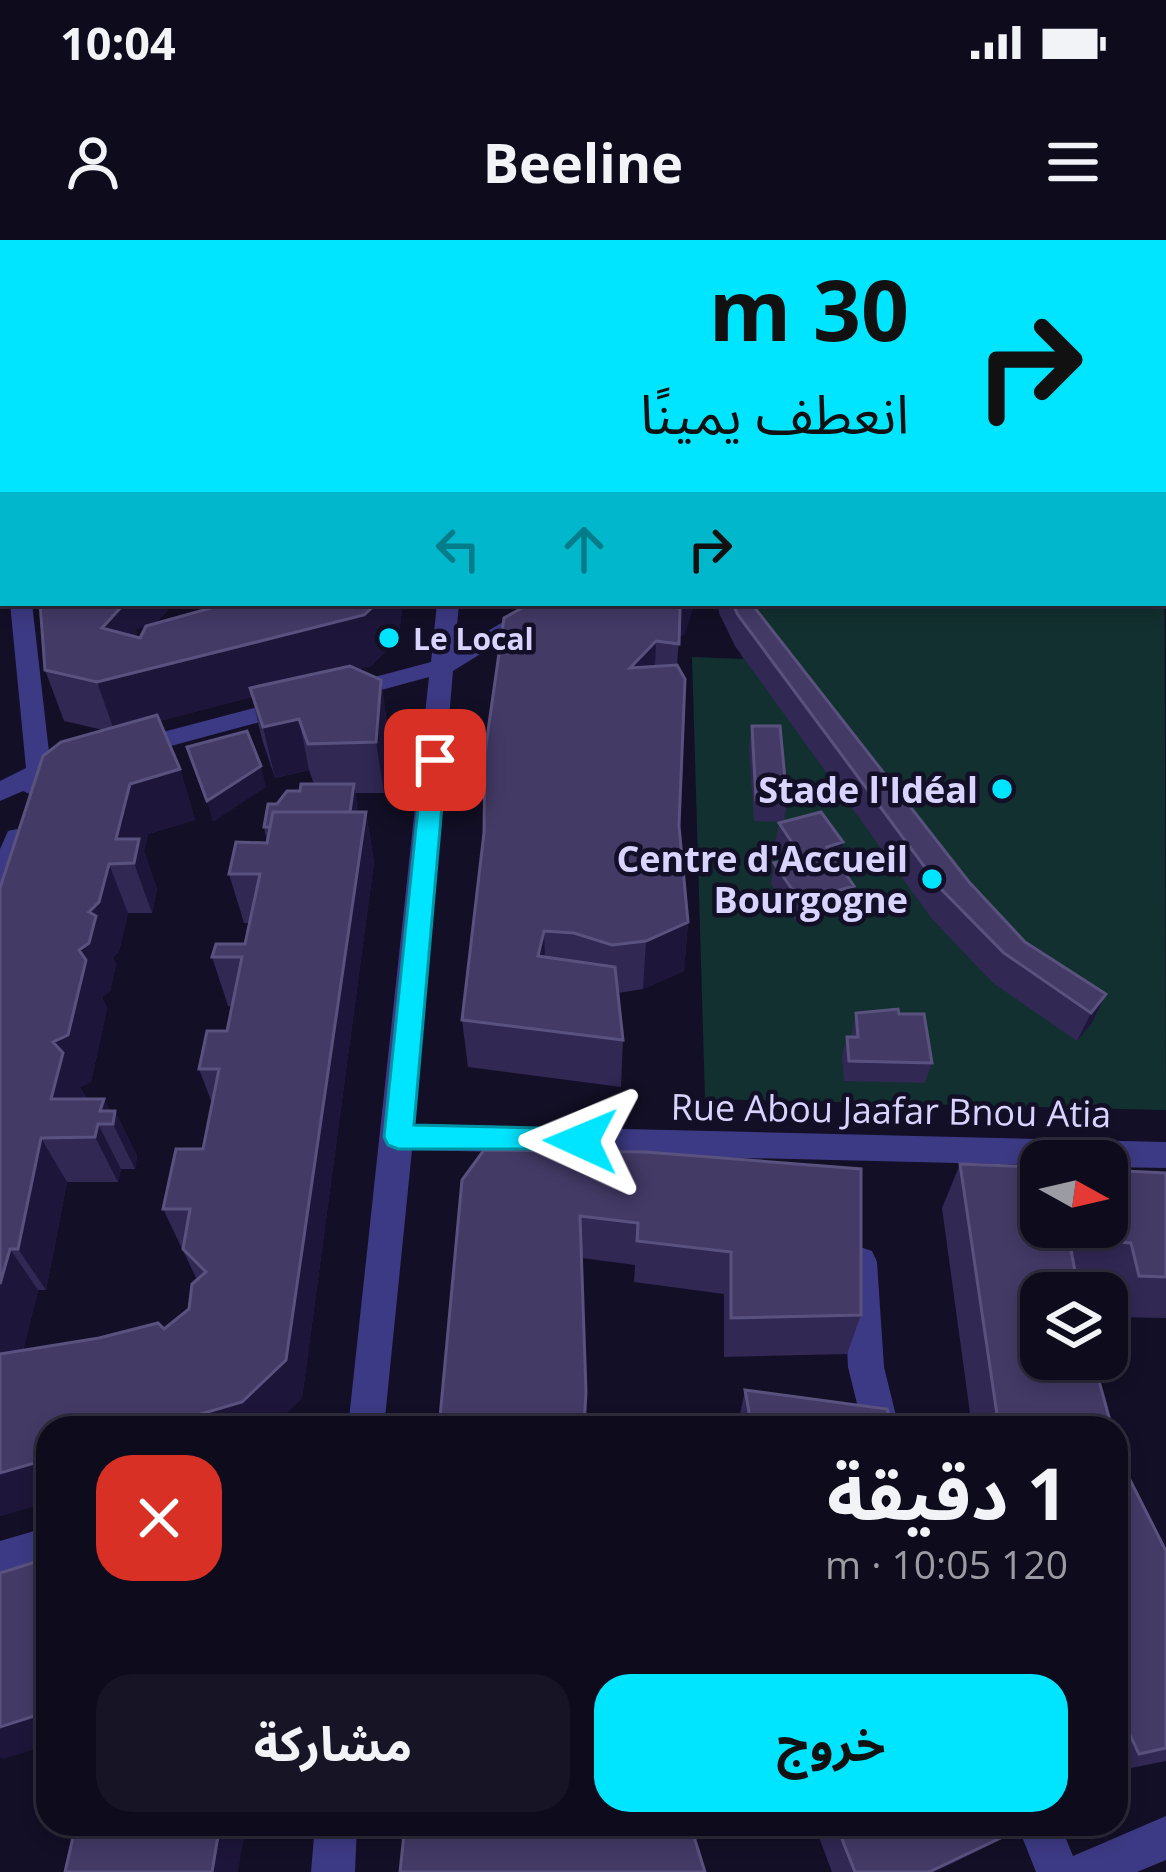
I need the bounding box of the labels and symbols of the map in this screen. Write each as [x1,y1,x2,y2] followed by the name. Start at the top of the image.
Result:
[413,618,534,659] place label: Le Local
[376,625,402,651] marker: Le Local
[384,709,486,811] pin
[758,765,978,814] place label: Stade l'Idéal
[989,776,1015,802] marker: Stade l'Idéal
[616,834,908,924] place label: Centre d'Accueil Bourgogne
[919,866,945,892] marker: Centre d'Accueil Bourgogne
[518,1078,644,1204] position arrow
[670,1082,1112,1138] street label: Rue Abou Jaafar Bnou Atia
[1020,1140,1128,1248] north arrow

